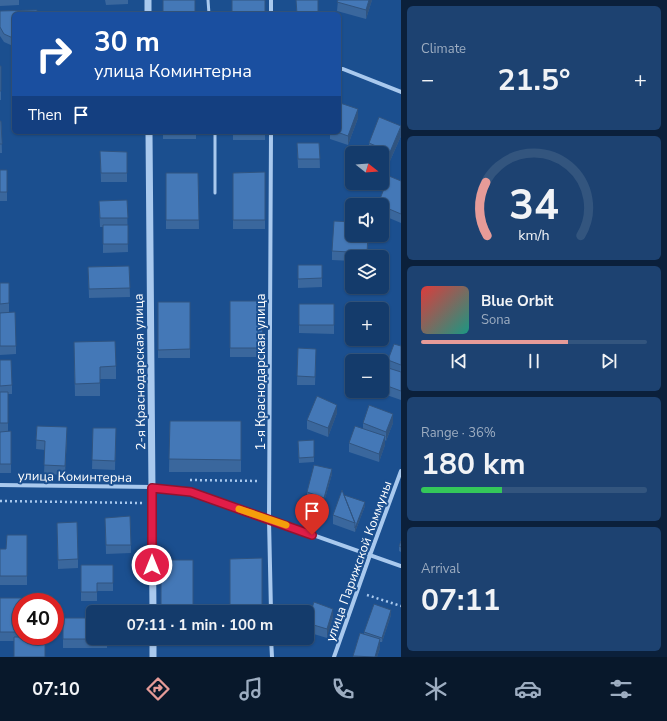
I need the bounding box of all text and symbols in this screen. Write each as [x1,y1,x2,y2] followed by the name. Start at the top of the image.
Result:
[94,23,160,61] text: 30 m
[28,28,80,80] icon: right
[421,40,466,58] text: Climate
[94,59,252,83] text: улица Коминтерна
[498,60,570,101] text: 21.5°
[421,65,434,95] text: −
[634,65,647,95] text: +
[70,104,92,126] icon: arrive
[28,105,62,125] text: Then
[345,146,389,190] north arrow
[345,146,389,398] map controls
[509,177,559,234] text: 34
[345,198,389,242] button: sound
[518,226,550,245] text: km/h
[345,250,389,294] button: layers
[481,291,553,311] text: Blue Orbit
[130,293,150,451] street label: 2-я Краснодарская улица
[252,294,270,450] street label: 1-я Краснодарская улица
[345,302,389,346] button: +
[481,311,511,329] text: Sona
[448,350,470,372] icon: previous
[523,350,545,372] icon: pause
[598,350,620,372] icon: next
[345,354,389,398] button: −
[421,424,496,442] text: Range · 36%
[421,444,526,485] text: 180 km
[18,467,132,487] street label: улица Коминтерна
[321,478,396,644] street label: улица Парижской Коммуны
[295,494,329,535] pin
[301,500,323,522] icon: arrive
[131,544,173,586] position arrow
[421,560,460,578] text: Arrival
[421,580,500,621] text: 07:11
[12,593,64,645] speed limit sign: 40
[127,615,273,635] text: 07:11 · 1 min · 100 m
[144,675,172,703] icon: directions
[237,675,265,703] icon: music
[329,675,357,703] icon: phone
[422,675,450,703] icon: climate
[514,675,542,703] icon: car
[607,675,635,703] icon: filters
[32,677,80,701] text: 07:10

